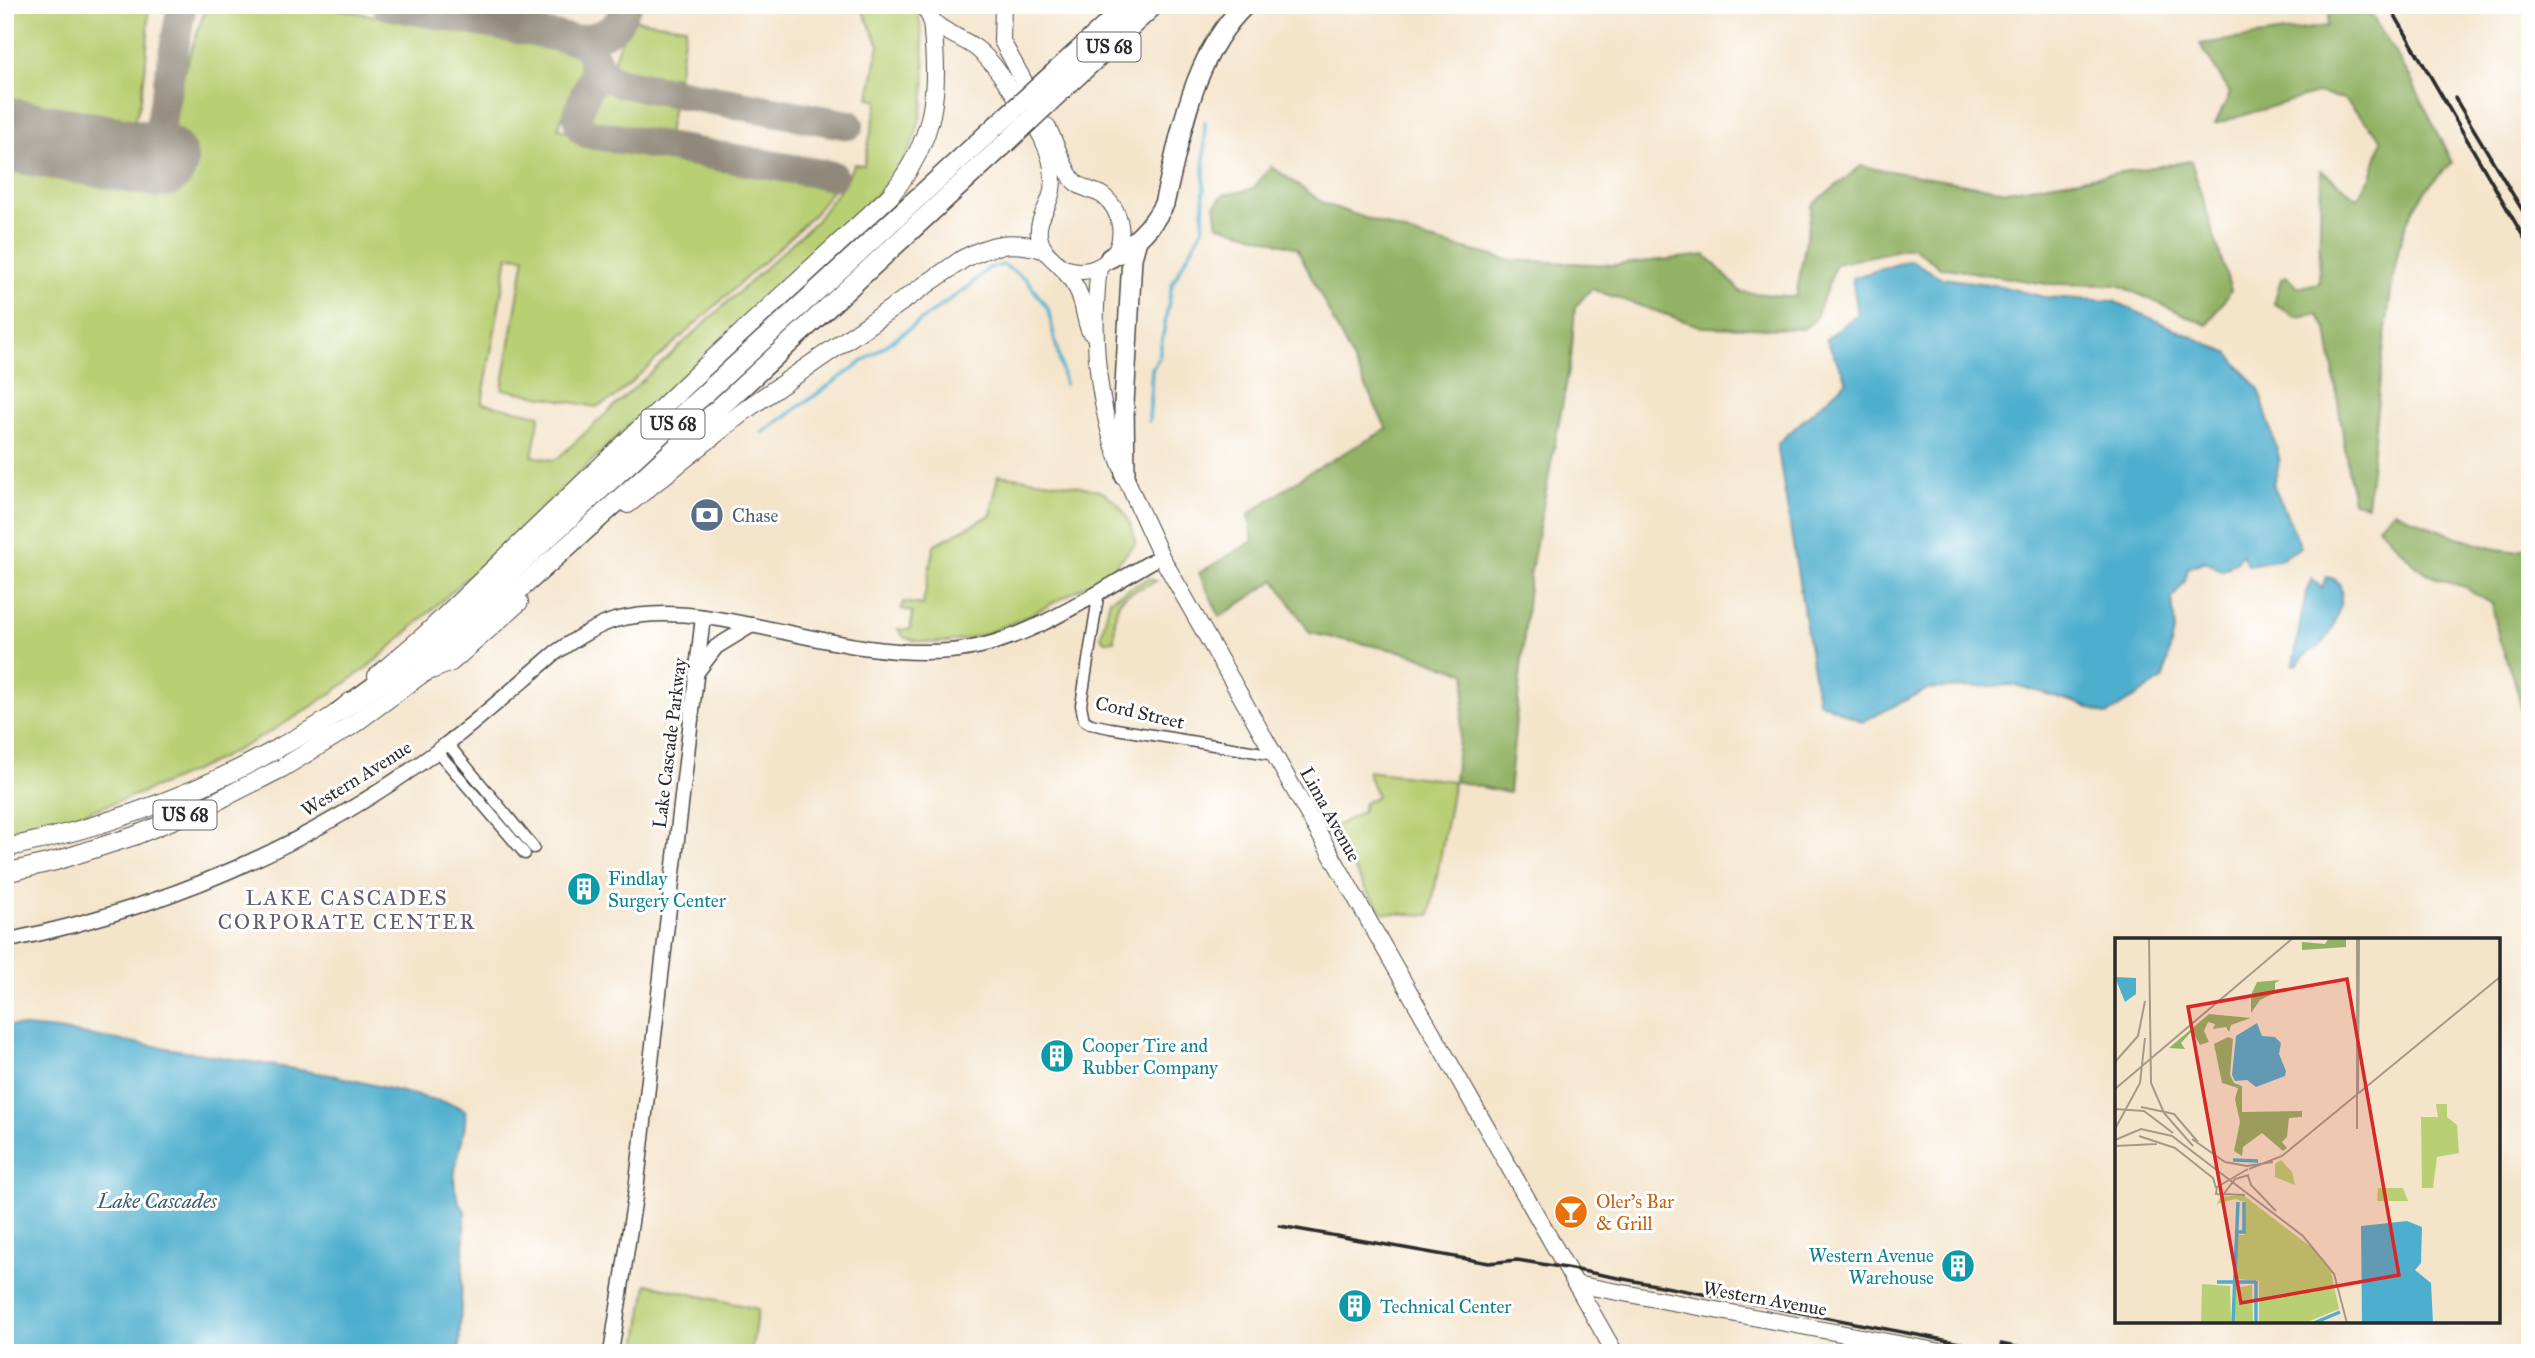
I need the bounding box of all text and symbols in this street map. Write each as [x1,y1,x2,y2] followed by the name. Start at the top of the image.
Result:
[1078,32,1140,62] road number: US 68
[642,410,704,438] road number: US 68
[688,496,726,534] bank icon: Chase
[732,504,778,527] place label: Chase
[648,655,692,830] street label: Lake Cascade Parkway
[1093,691,1187,734] street label: Cord Street
[297,735,416,821] street label: Western Avenue
[1295,763,1366,866] street label: Lima Avenue
[154,800,216,830] road number: US 68
[608,867,727,913] place label: Findlay Surgery Center
[565,870,603,908] building icon: Findlay Surgery Center
[218,885,476,935] district label: LAKE CASCADES CORPORATE CENTER
[2115,938,2500,1323] inset map
[1082,1034,1219,1079] place label: Cooper Tire and Rubber Company
[1038,1037,1076,1075] building icon: Cooper Tire and Rubber Company
[96,1188,218,1214] water label: Lake Cascades
[1596,1190,1675,1235] place label: Oler's Bar & Grill
[1552,1193,1590,1231] bar icon: Oler's Bar & Grill
[1809,1244,1934,1289] place label: Western Avenue Warehouse
[1939,1247,1977,1285] building icon: Western Avenue Warehouse
[1701,1276,1829,1321] street label: Western Avenue
[1336,1287,1374,1325] building icon: Technical Center
[1380,1295,1512,1318] place label: Technical Center

